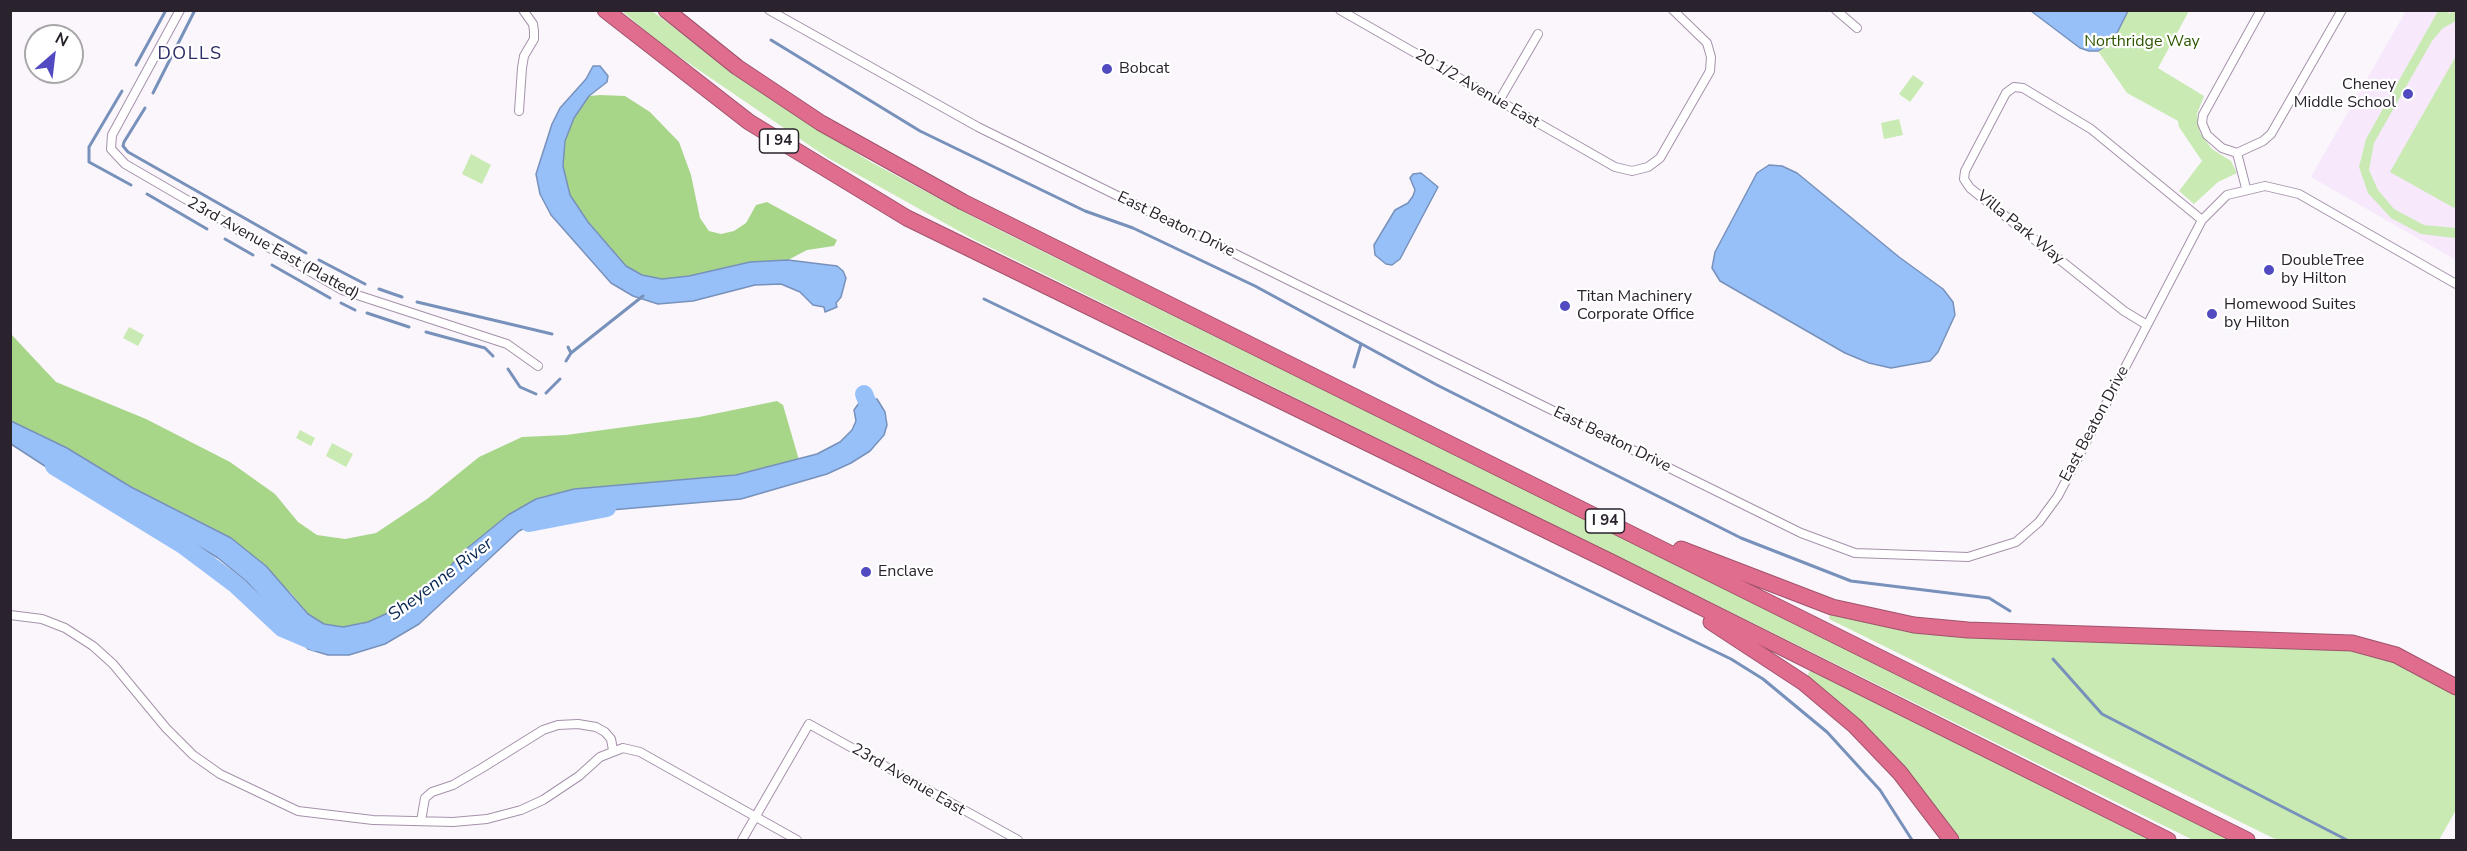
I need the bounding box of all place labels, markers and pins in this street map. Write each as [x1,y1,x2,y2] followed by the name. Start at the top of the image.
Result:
[1119,59,1169,79] place label: Bobcat
[1100,62,1114,76] marker: Bobcat
[2294,75,2396,113] place label: Cheney Middle School
[2401,87,2415,101] marker: Cheney Middle School
[2281,251,2364,289] place label: DoubleTree by Hilton
[2262,263,2276,277] marker: DoubleTree by Hilton
[1577,287,1694,325] place label: Titan Machinery Corporate Office
[2224,295,2356,333] place label: Homewood Suites by Hilton
[1558,299,1572,313] marker: Titan Machinery Corporate Office
[2205,307,2219,321] marker: Homewood Suites by Hilton
[878,562,934,582] place label: Enclave
[859,565,873,579] marker: Enclave

